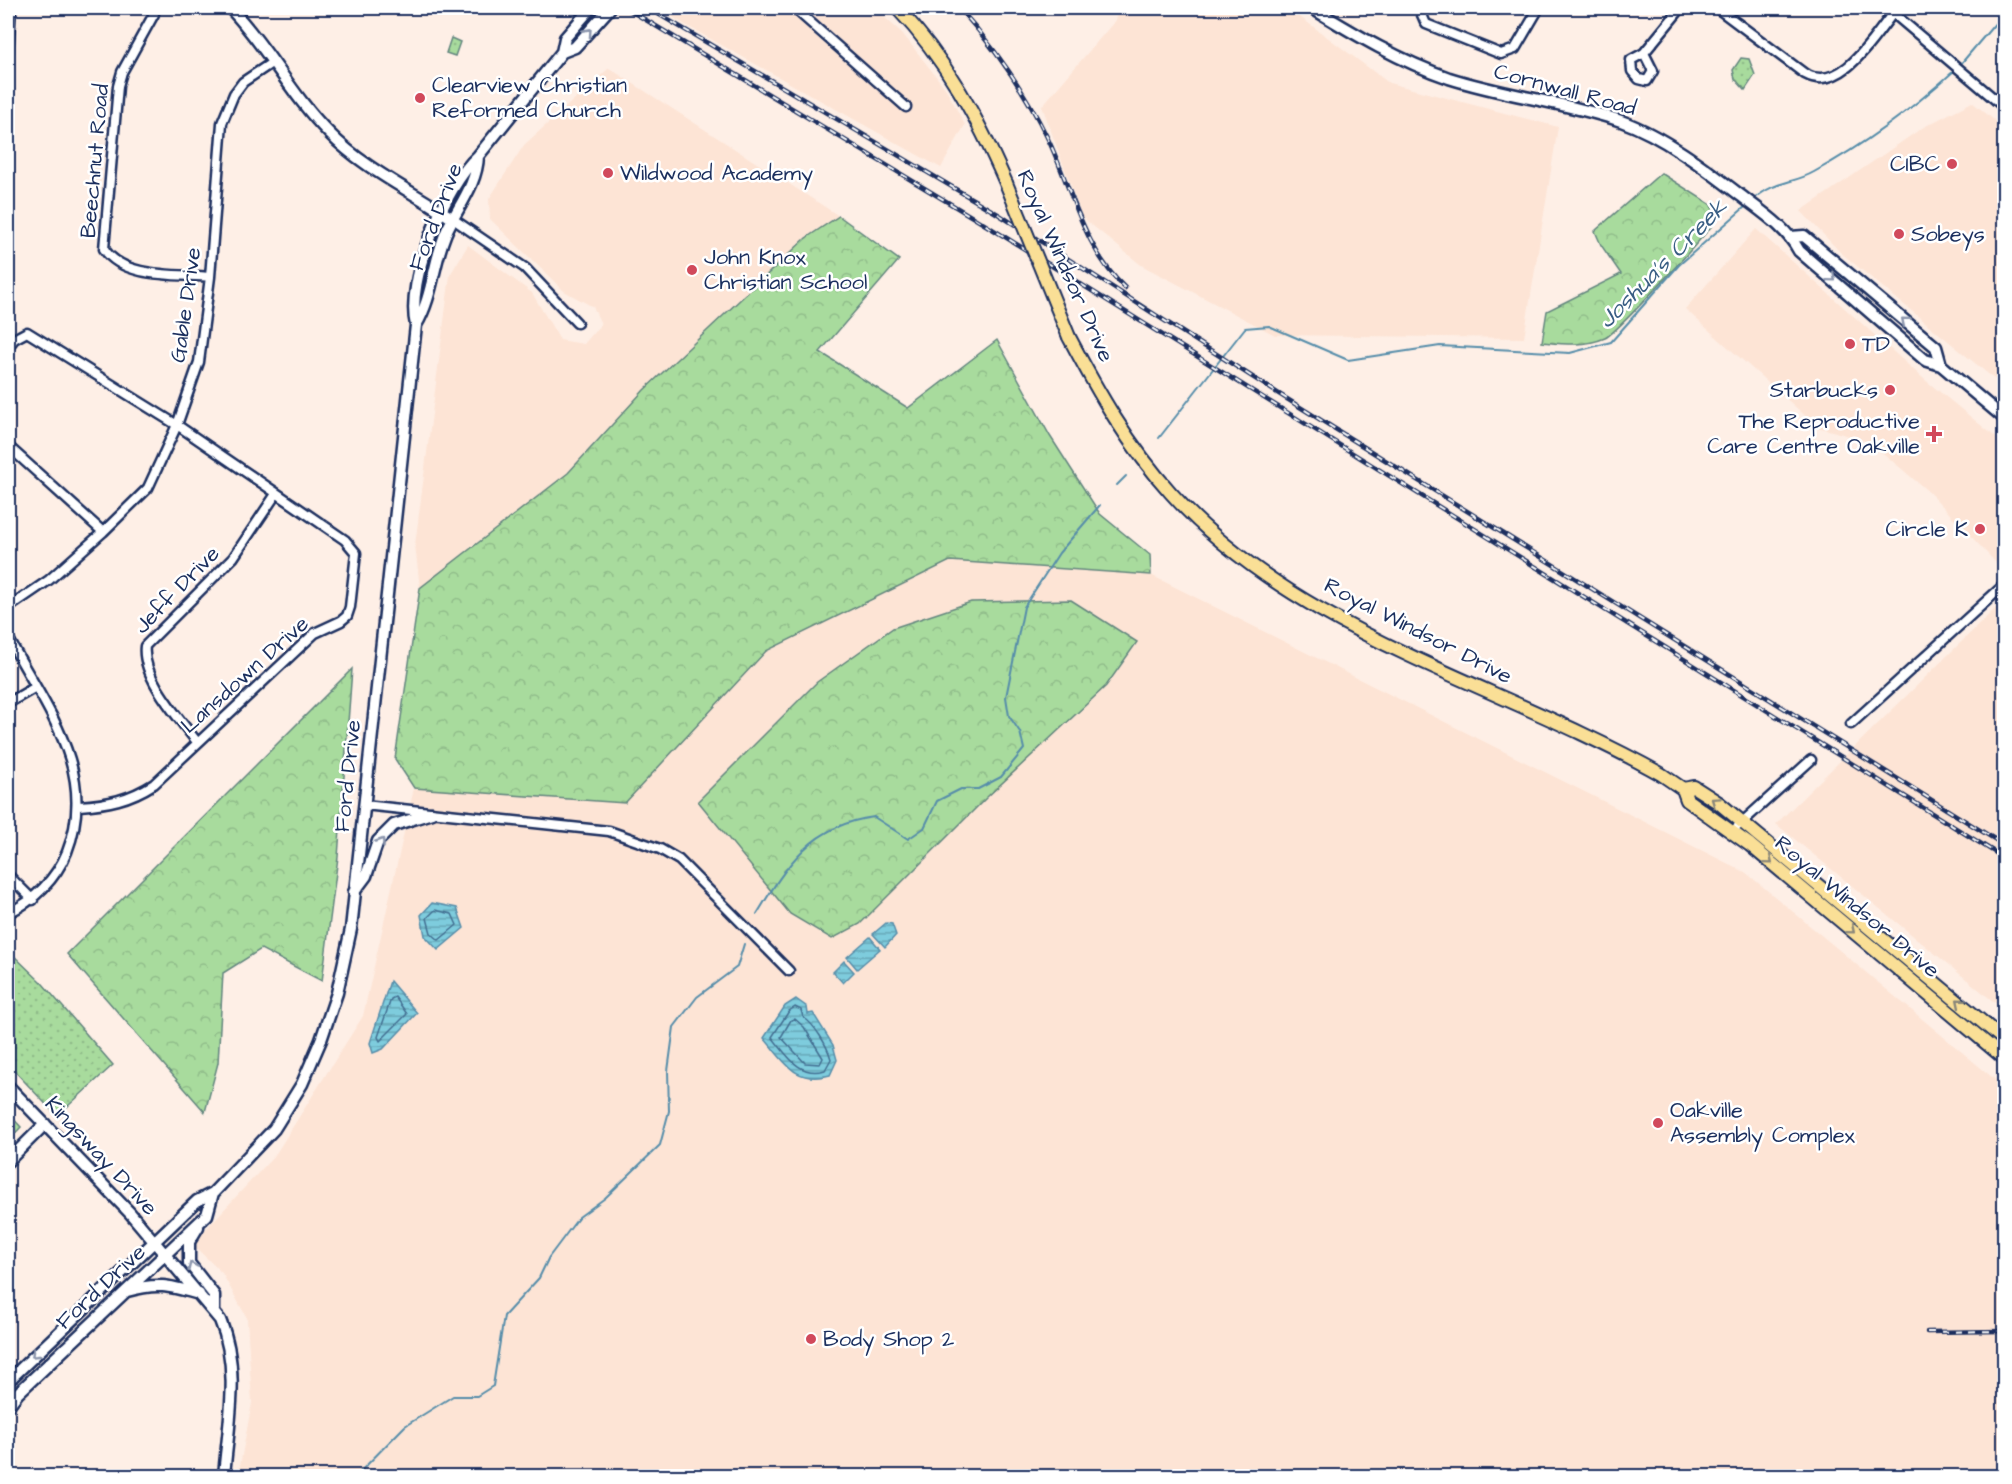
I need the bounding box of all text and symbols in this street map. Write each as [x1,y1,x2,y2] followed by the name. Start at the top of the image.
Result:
[581,28,592,39] one-way arrow
[1490,56,1640,124] street label: Cornwall Road
[432,70,627,126] place label: Clearview Christian Reformed Church
[73,83,117,239] street label: Beechnut Road
[413,91,427,105] marker: Clearview Christian Reformed Church
[1890,149,1940,180] place label: CIBC
[1945,157,1959,171] marker: CIBC
[620,158,813,190] place label: Wildwood Academy
[401,159,471,275] street label: Ford Drive
[1008,165,1121,367] street label: Royal Windsor Drive
[601,166,615,180] marker: Wildwood Academy
[1591,191,1736,336] water label: Joshua's Creek
[1911,219,1985,251] place label: Sobeys
[1892,227,1906,241] marker: Sobeys
[704,242,867,298] place label: John Knox Christian School
[163,245,209,365] street label: Gable Drive
[685,263,699,277] marker: John Knox Christian School
[1825,271,1836,282] one-way arrow
[1901,318,1912,329] one-way arrow
[1862,329,1890,360] place label: TD
[1843,337,1857,351] marker: TD
[1770,375,1878,406] place label: Starbucks
[1883,383,1897,397] marker: Starbucks
[1707,406,1920,462] place label: The Reproductive Care Centre Oakville
[1925,425,1943,443] marker: The Reproductive Care Centre Oakville
[1886,514,1969,545] place label: Circle K
[1973,522,1987,536] marker: Circle K
[127,539,227,641] street label: Jeff Drive
[1318,570,1517,693] street label: Royal Windsor Drive
[174,609,316,741] street label: Lansdown Drive
[327,718,369,834] street label: Ford Drive
[1710,797,1721,808] one-way arrow
[1767,828,1946,986] street label: Royal Windsor Drive
[374,837,385,848] one-way arrow
[1762,853,1773,864] one-way arrow
[1844,922,1855,933] one-way arrow
[1955,998,1966,1009] one-way arrow
[37,1089,165,1223] street label: Kingsway Drive
[1670,1095,1856,1152] place label: Oakville Assembly Complex
[1651,1116,1665,1130] marker: Oakville Assembly Complex
[49,1237,153,1337] street label: Ford Drive
[187,1261,199,1272] one-way arrow
[823,1324,955,1356] place label: Body Shop 2
[804,1332,818,1346] marker: Body Shop 2
[32,1347,43,1358] one-way arrow

